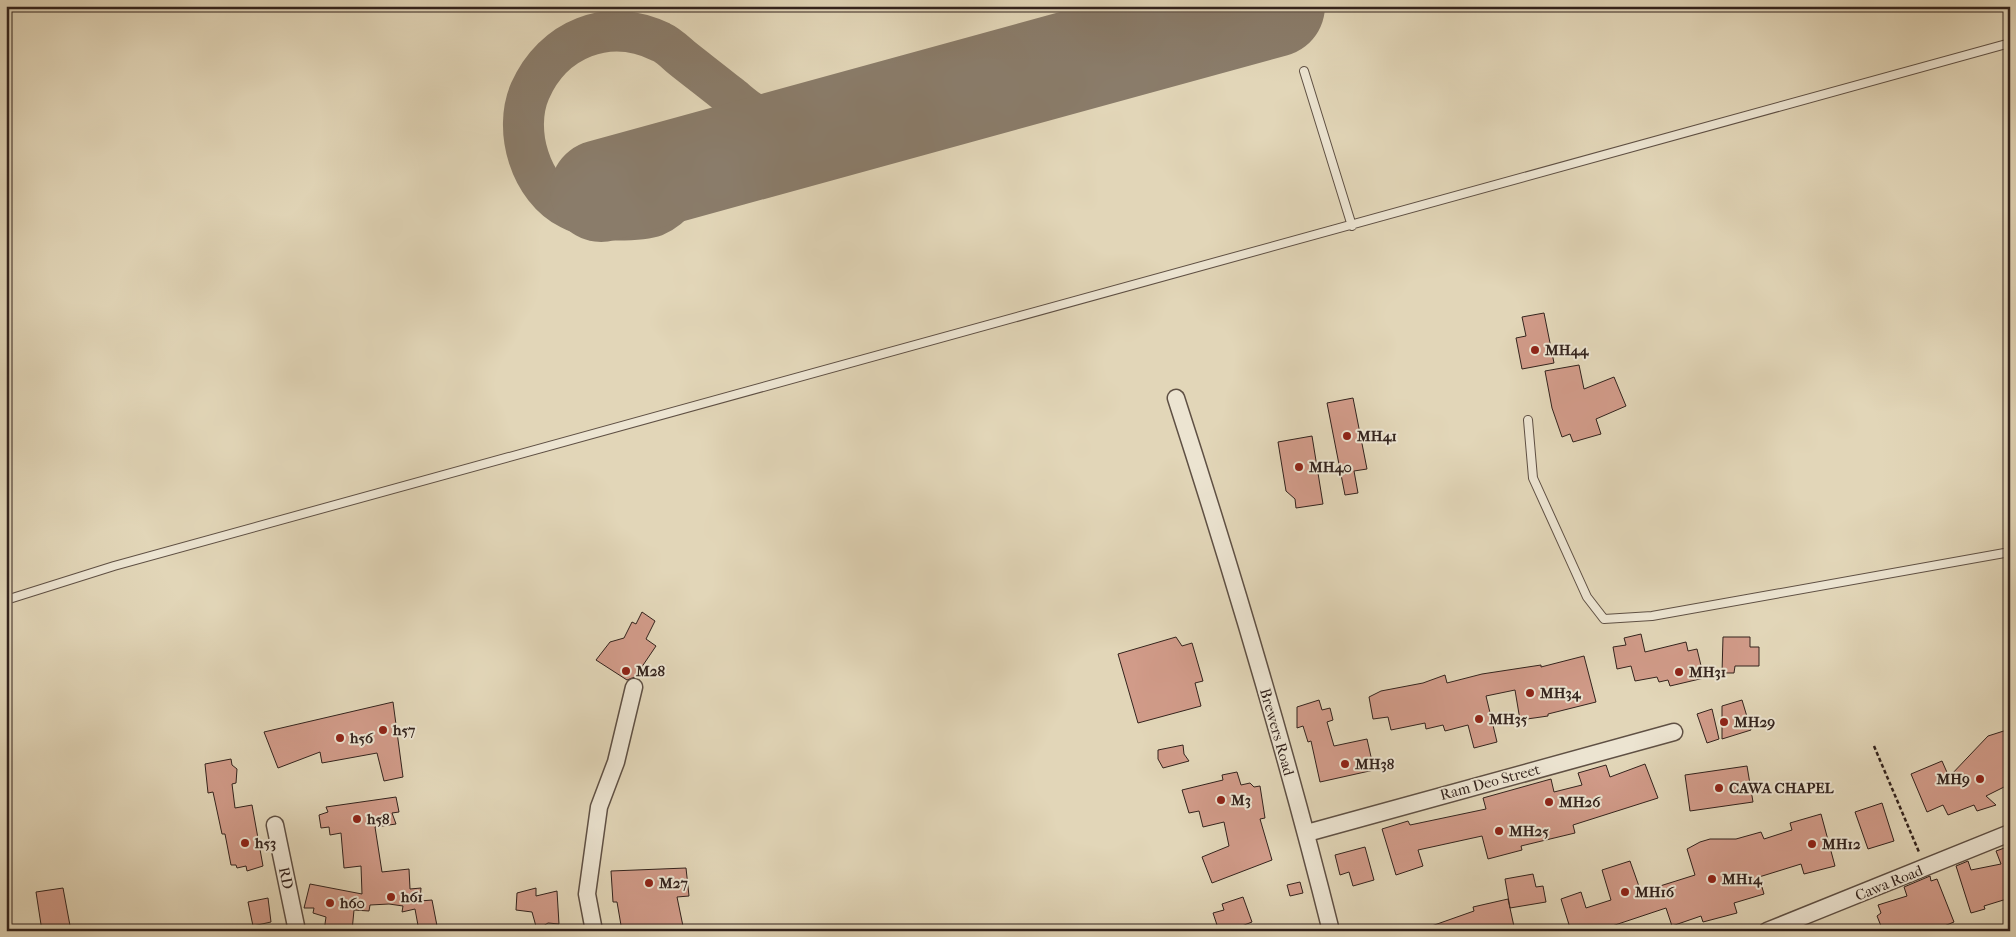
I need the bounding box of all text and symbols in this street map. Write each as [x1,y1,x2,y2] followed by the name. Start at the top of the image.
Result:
[1544,341,1590,359] place label: MH44
[1529,344,1541,356] marker: MH44
[1356,427,1397,445] place label: MH41
[1341,430,1353,442] marker: MH41
[1308,458,1352,476] place label: MH40
[1293,461,1305,473] marker: MH40
[635,662,665,680] place label: M28
[1688,663,1726,681] place label: MH31
[620,665,632,677] marker: M28
[1673,666,1685,678] marker: MH31
[1539,684,1582,702] place label: MH34
[1256,686,1298,779] street label: Brewers Road
[1524,687,1536,699] marker: MH34
[1488,710,1528,728] place label: MH35
[1473,713,1485,725] marker: MH35
[1733,713,1775,731] place label: MH29
[1718,716,1730,728] marker: MH29
[392,721,416,739] place label: h57
[377,724,389,736] marker: h57
[349,729,374,747] place label: h56
[334,732,346,744] marker: h56
[1354,755,1395,773] place label: MH38
[1339,758,1351,770] marker: MH38
[1438,760,1543,804] street label: Ram Deo Street
[1936,770,1970,788] place label: MH9
[1974,773,1986,785] marker: MH9
[1729,779,1834,797] place label: CAWA CHAPEL
[1713,782,1725,794] marker: CAWA CHAPEL
[1230,791,1251,809] place label: M3
[1558,793,1601,811] place label: MH26
[1215,794,1227,806] marker: M3
[1543,796,1555,808] marker: MH26
[366,810,390,828] place label: h58
[351,813,363,825] marker: h58
[1508,822,1549,840] place label: MH25
[1493,825,1505,837] marker: MH25
[254,834,276,852] place label: h53
[1821,835,1861,853] place label: MH12
[239,837,251,849] marker: h53
[1806,838,1818,850] marker: MH12
[1853,861,1926,905] street label: Cawa Road
[275,865,297,891] street label: RD
[1721,870,1763,888] place label: MH14
[1706,873,1718,885] marker: MH14
[658,874,688,892] place label: M27
[643,877,655,889] marker: M27
[1634,883,1675,901] place label: MH16
[1619,886,1631,898] marker: MH16
[400,888,423,906] place label: h61
[385,891,397,903] marker: h61
[339,894,365,912] place label: h60
[324,897,336,909] marker: h60

